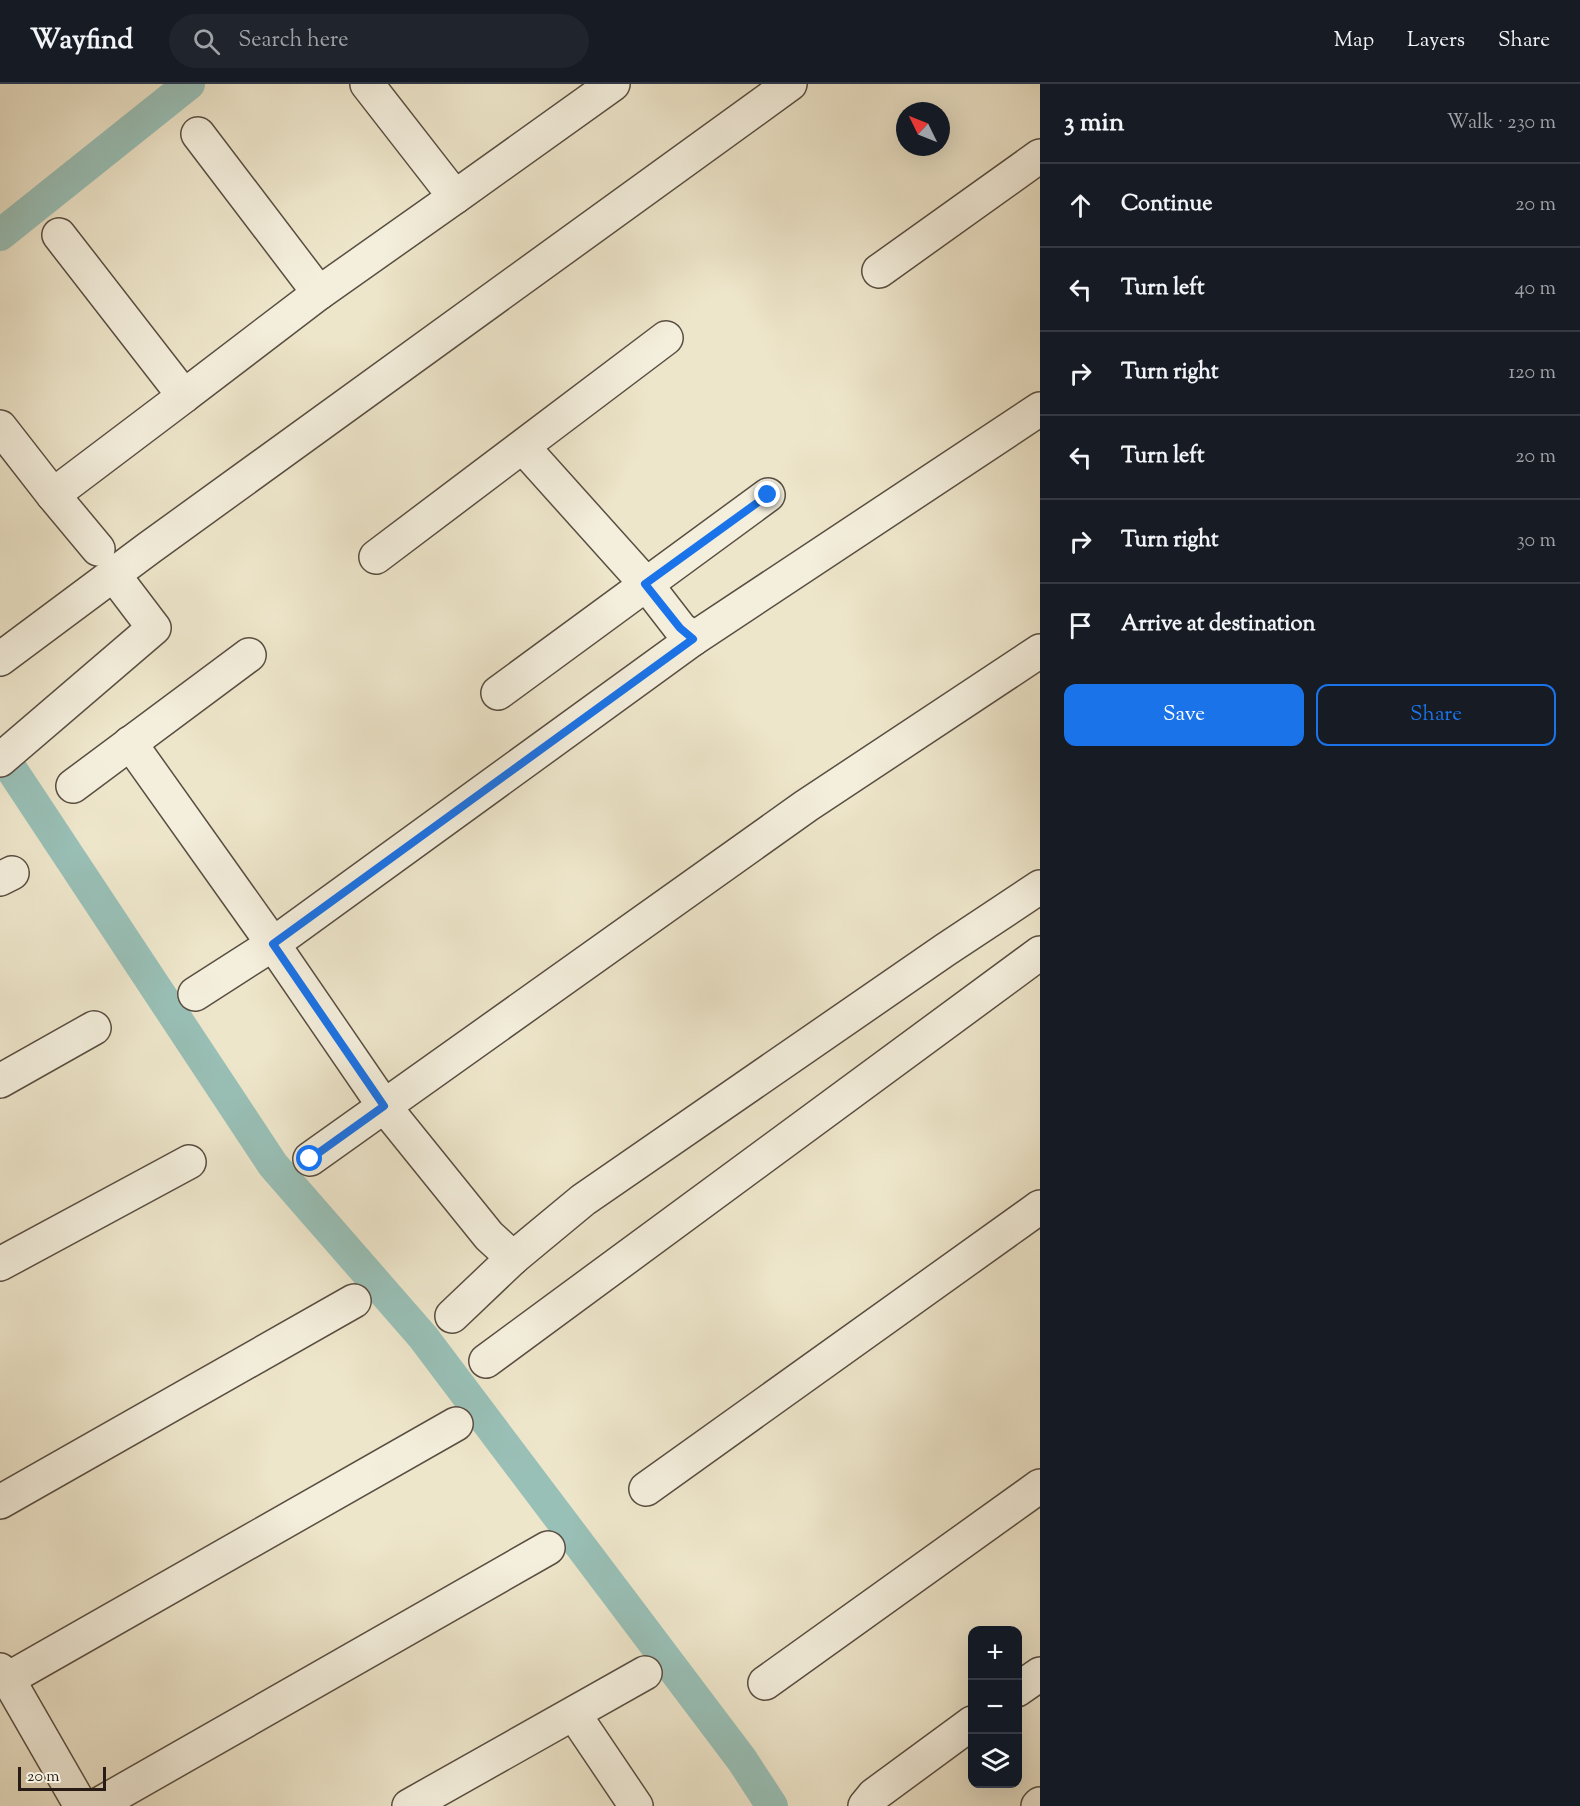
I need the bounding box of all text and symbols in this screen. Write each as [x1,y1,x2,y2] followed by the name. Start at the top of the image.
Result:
[169,14,589,68] search box
[30,21,133,61] text: Wayfind
[190,25,223,58] icon: search
[238,25,349,57] text: Search here
[1334,26,1374,56] text: Map
[1407,26,1465,56] text: Layers
[1498,26,1550,56] text: Share
[896,102,950,156] north arrow
[1064,105,1124,142] text: 3 min
[1447,109,1556,138] text: Walk · 230 m
[1064,189,1097,222] icon: ahead
[1121,189,1212,221] text: Continue
[1515,191,1556,220] text: 20 m
[1064,273,1097,306] icon: left
[1121,273,1204,305] text: Turn left
[1515,275,1556,304] text: 40 m
[1064,357,1097,390] icon: right
[1121,357,1218,389] text: Turn right
[1508,359,1556,388] text: 120 m
[1064,441,1097,474] icon: left
[1121,441,1204,473] text: Turn left
[1515,443,1556,472] text: 20 m
[754,481,780,507] route end
[1064,525,1097,558] icon: right
[1121,525,1218,557] text: Turn right
[1517,527,1556,556] text: 30 m
[1064,609,1097,642] icon: arrive
[1121,609,1316,641] text: Arrive at destination
[1064,684,1304,746] button: Save
[1316,684,1556,746] button: Share
[296,1145,322,1171] route start
[968,1626,1022,1788] map controls
[968,1626,1022,1680] button: +
[968,1680,1022,1734] button: −
[968,1734,1022,1788] button: layers
[18,1764,106,1792] scale bar
[27,1766,60,1789] text: 20 m

